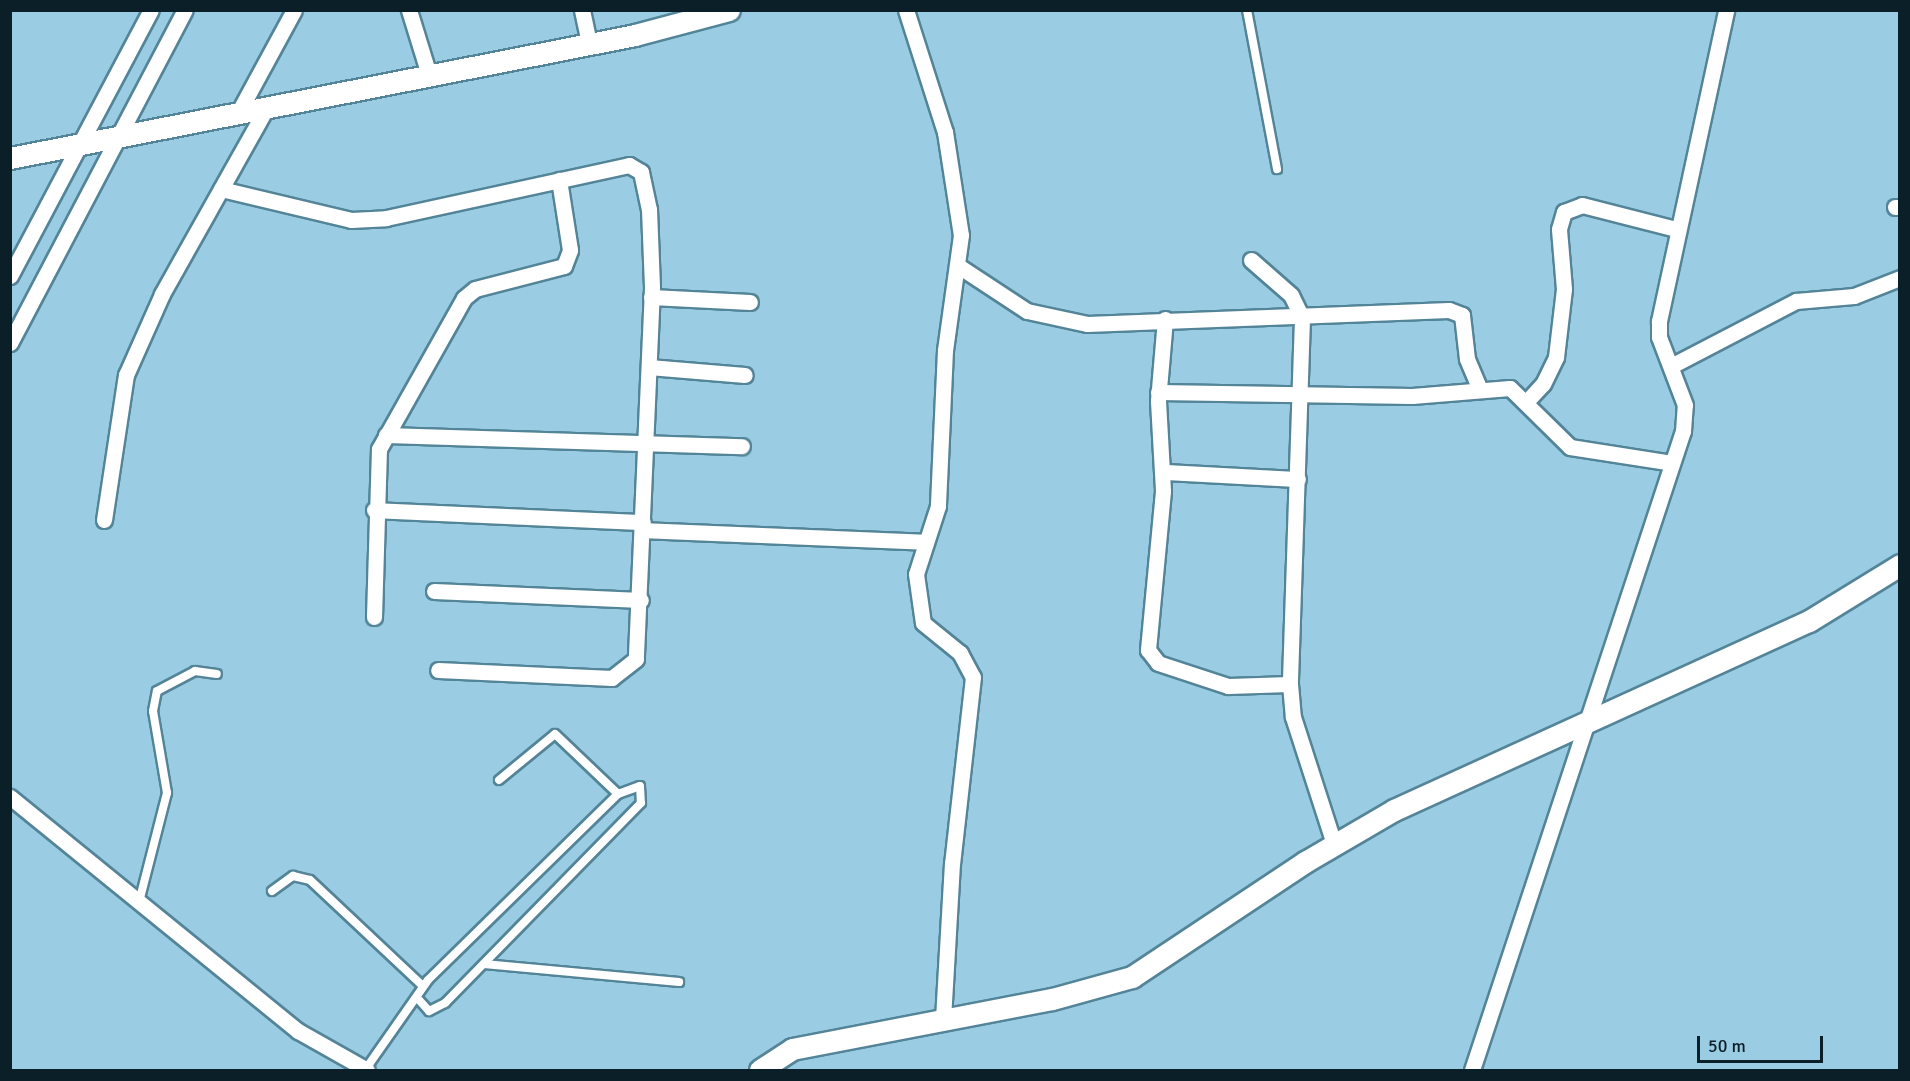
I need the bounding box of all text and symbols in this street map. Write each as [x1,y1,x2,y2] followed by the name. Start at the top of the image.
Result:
[1700,1024,1826,1062] scale bar
[1708,1035,1746,1057] text: 50 m

